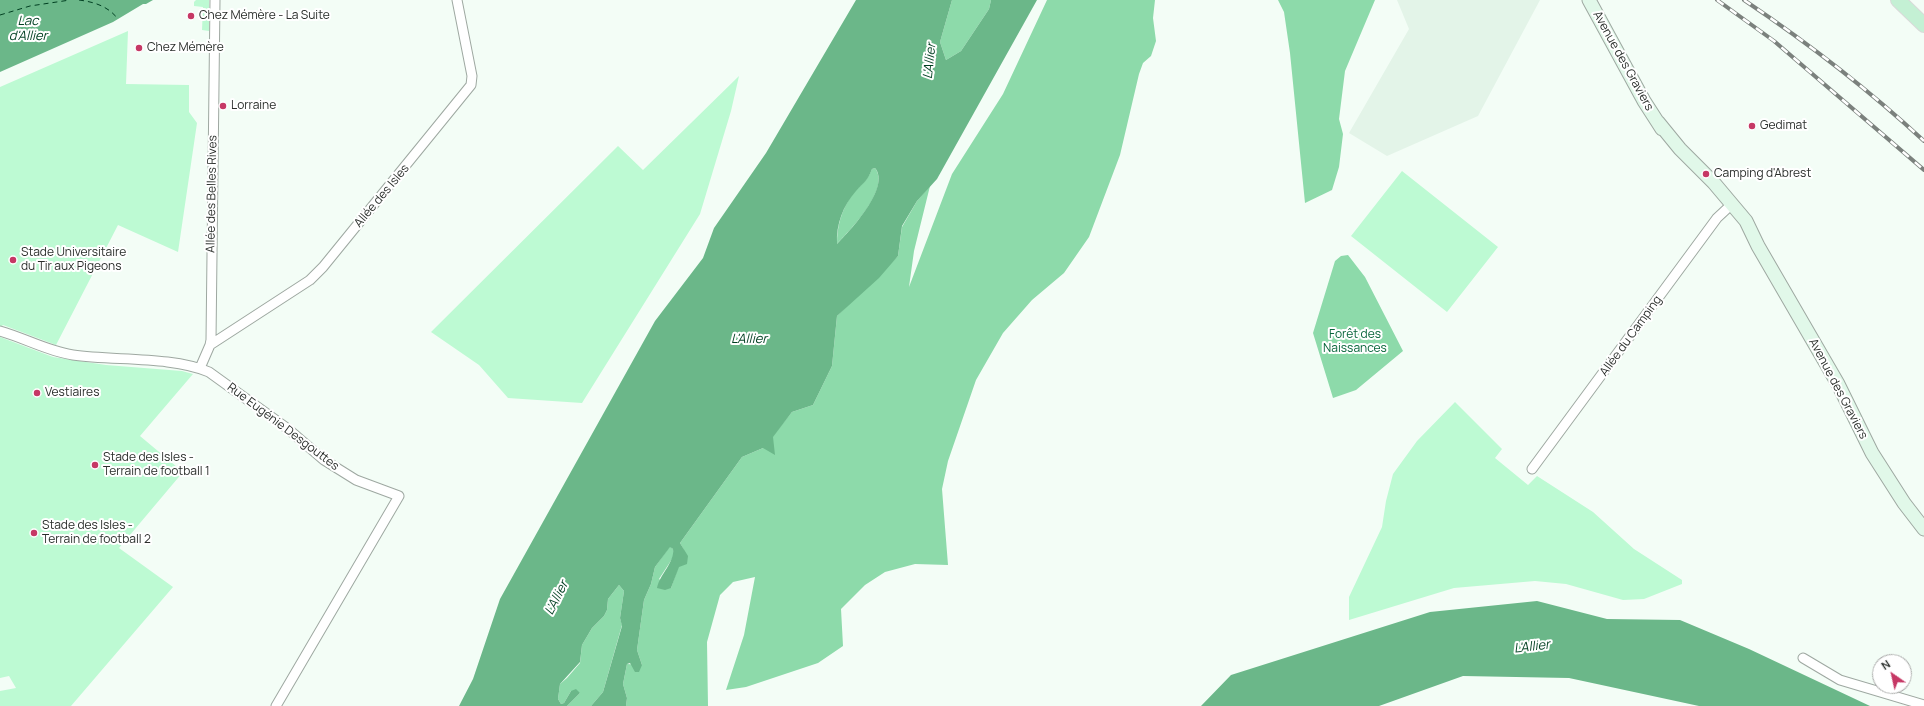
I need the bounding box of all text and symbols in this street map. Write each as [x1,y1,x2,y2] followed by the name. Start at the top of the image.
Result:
[199,9,330,23] place label: Chez Mémère - La Suite
[1590,9,1656,113] street label: Avenue des Graviers
[186,11,196,21] marker: Chez Mémère - La Suite
[9,13,47,44] water label: Lac d'Allier
[147,41,224,55] place label: Chez Mémère
[920,42,940,80] water label: L'Allier
[134,43,144,53] marker: Chez Mémère
[231,99,276,113] place label: Lorraine
[218,101,228,111] marker: Lorraine
[1760,119,1807,133] place label: Gedimat
[1747,121,1757,131] marker: Gedimat
[204,135,220,253] street label: Allée des Belles Rives
[352,162,412,230] street label: Allée des Isles
[1714,167,1811,181] place label: Camping d'Abrest
[1701,169,1711,179] marker: Camping d'Abrest
[21,246,126,274] place label: Stade Universitaire du Tir aux Pigeons
[8,255,18,265] marker: Stade Universitaire du Tir aux Pigeons
[1597,293,1665,379] street label: Allée du Camping
[1323,328,1387,356] park label: Forêt des Naissances
[731,331,767,347] water label: L'Allier
[1805,336,1871,442] street label: Avenue des Graviers
[224,380,342,474] street label: Rue Eugénie Desgouttes
[45,386,99,400] place label: Vestiaires
[32,388,42,398] marker: Vestiaires
[103,451,210,479] place label: Stade des Isles - Terrain de football 1
[90,460,100,470] marker: Stade des Isles - Terrain de football 1
[42,519,151,547] place label: Stade des Isles - Terrain de football 2
[29,528,39,538] marker: Stade des Isles - Terrain de football 2
[542,578,572,618] water label: L'Allier
[1513,637,1551,657] water label: L'Allier
[1872,654,1912,694] north arrow
[1878,656,1893,673] text: N

